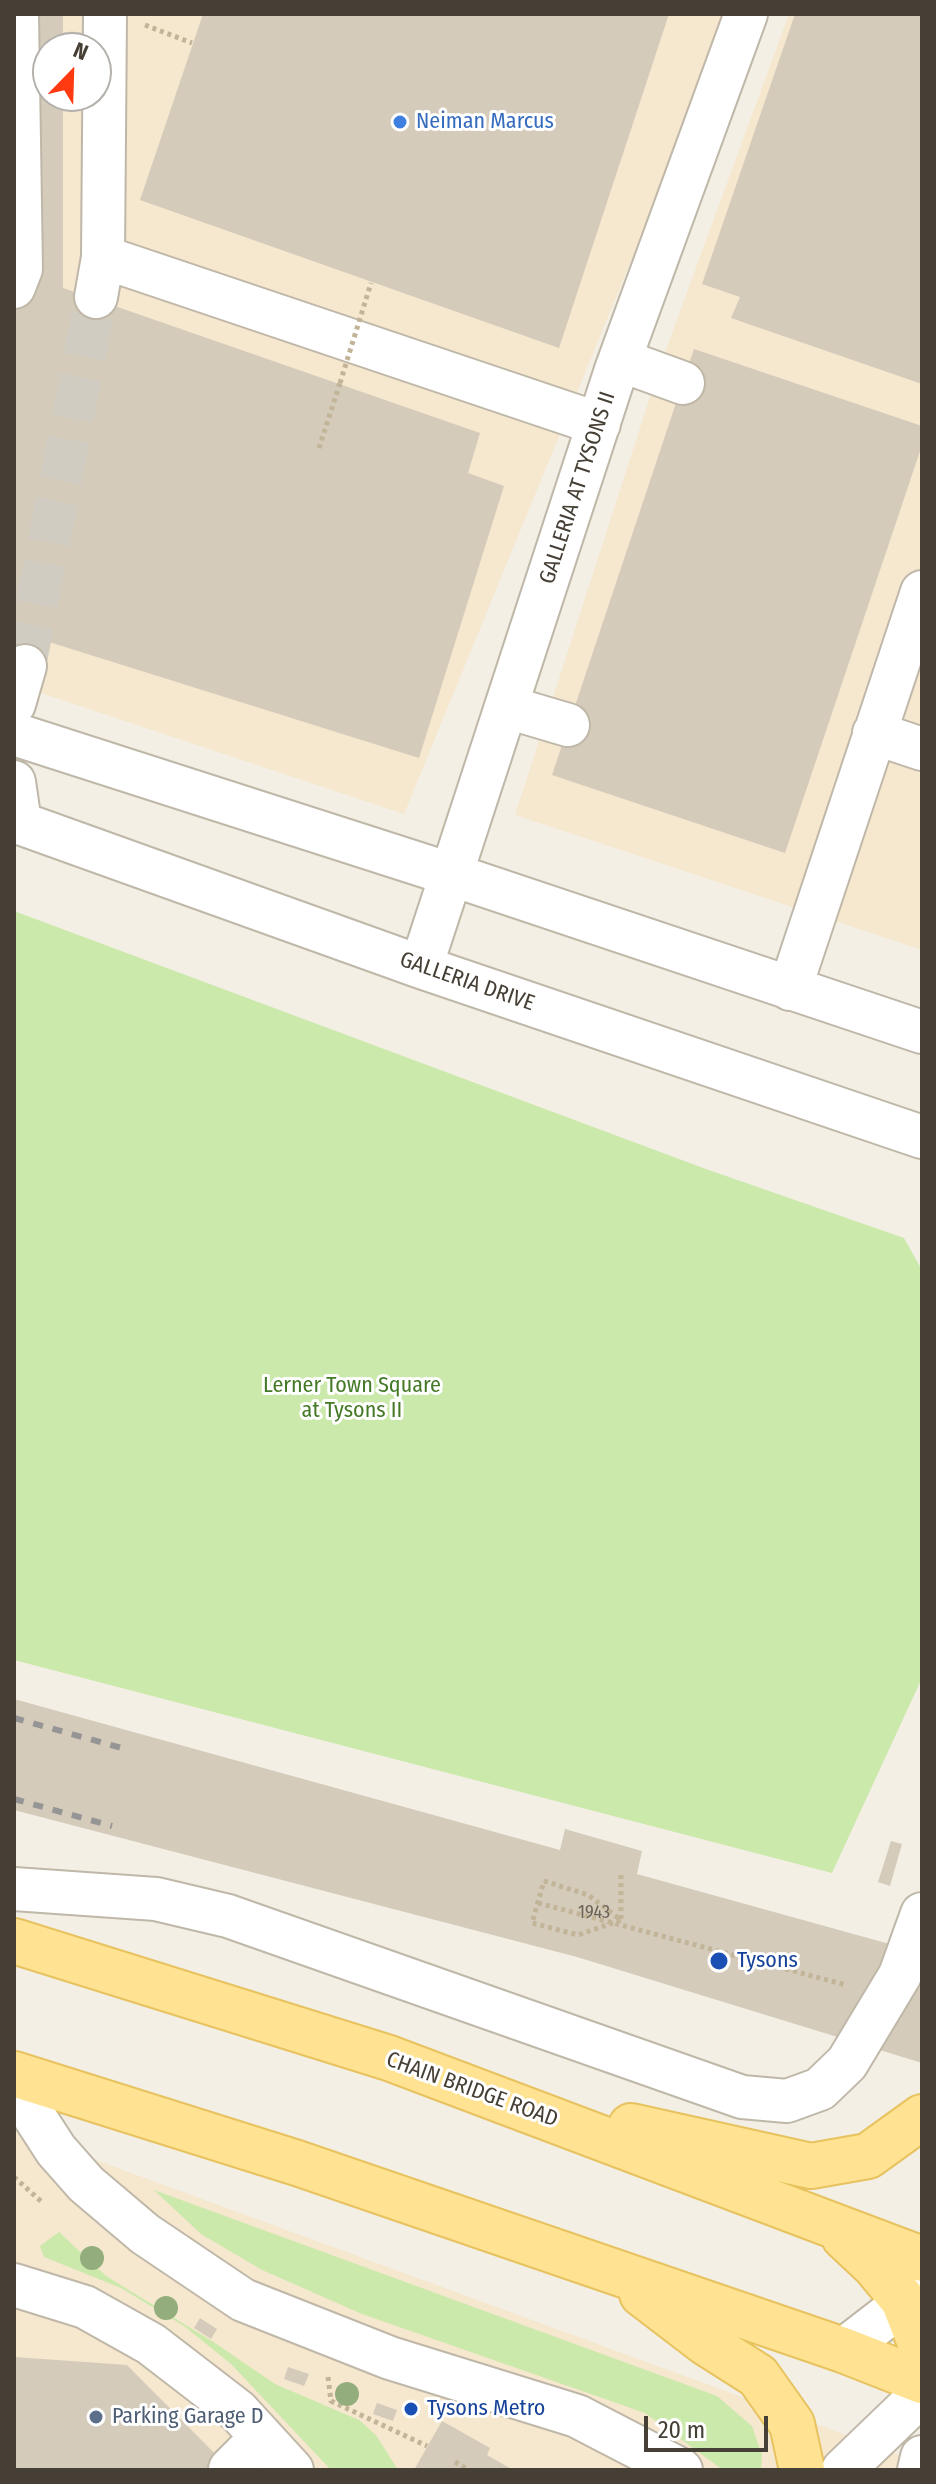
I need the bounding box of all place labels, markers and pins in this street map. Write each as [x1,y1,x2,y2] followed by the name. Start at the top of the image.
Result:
[416,109,554,135] place label: Neiman Marcus
[391,113,409,131] marker: Neiman Marcus
[737,1948,798,1974] place label: Tysons
[708,1950,730,1972] marker: Tysons
[427,2396,545,2422] place label: Tysons Metro
[402,2400,420,2418] marker: Tysons Metro
[112,2404,263,2430] place label: Parking Garage D
[87,2408,105,2426] marker: Parking Garage D

